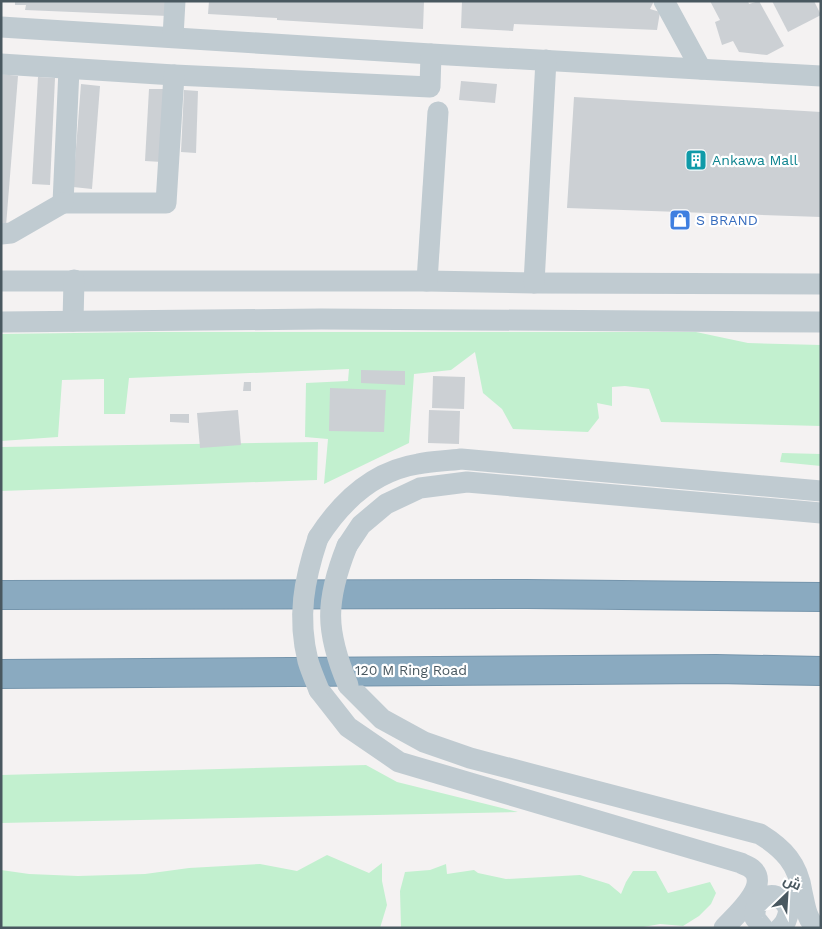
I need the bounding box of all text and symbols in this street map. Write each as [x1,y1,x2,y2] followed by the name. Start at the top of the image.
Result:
[684,148,708,172] building icon: Ankawa Mall
[712,152,798,168] place label: Ankawa Mall
[668,208,692,232] shop icon: S BRAND
[696,212,758,228] place label: S BRAND
[355,662,467,678] street label: 120 M Ring Road
[762,869,812,919] north arrow
[781,871,804,894] text: ش

